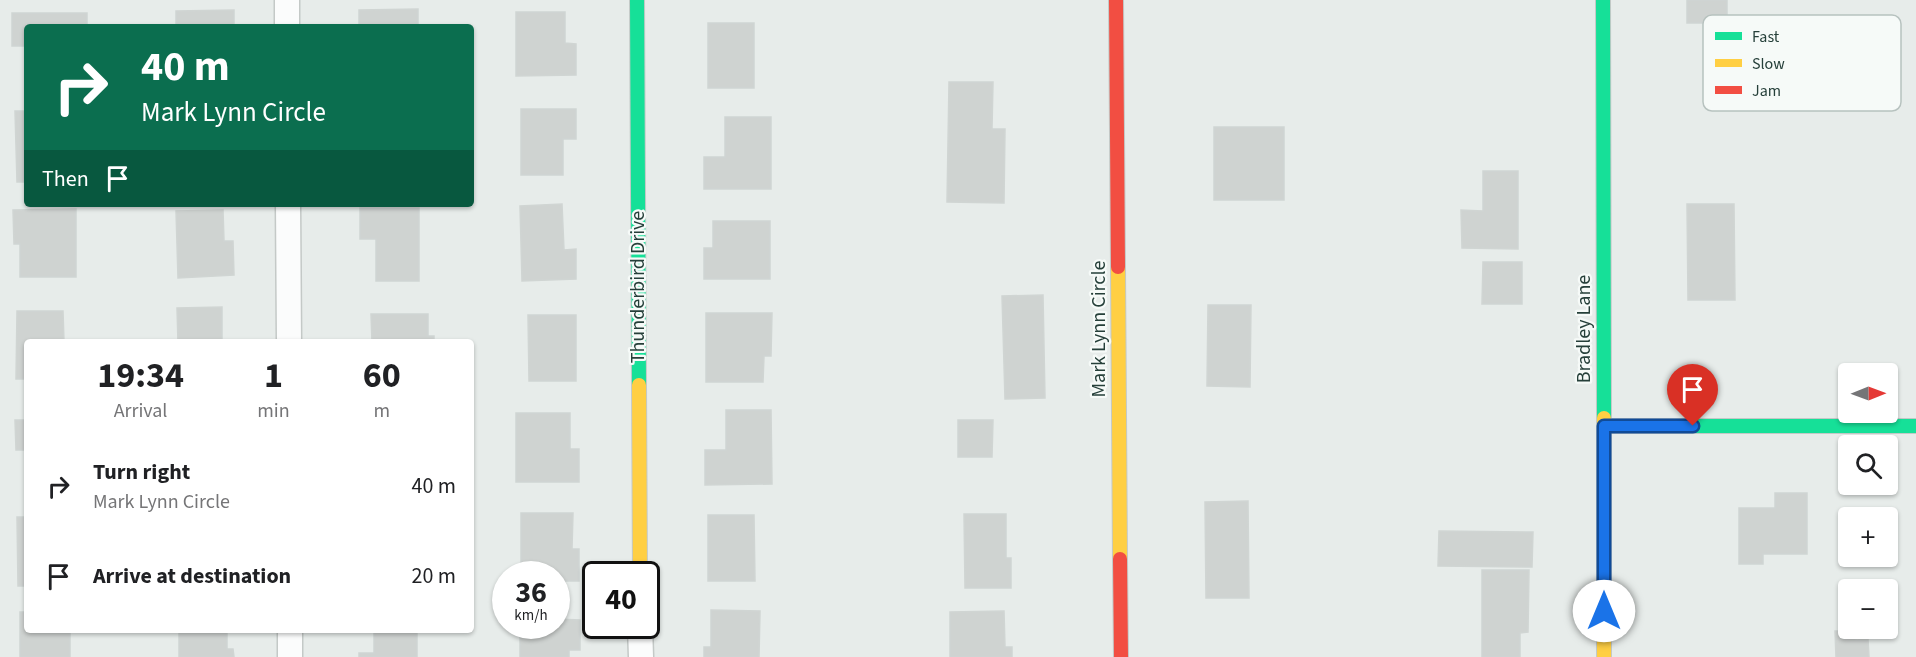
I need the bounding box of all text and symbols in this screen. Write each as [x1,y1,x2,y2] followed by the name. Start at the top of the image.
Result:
[1703,15,1901,111] legend
[1752,26,1780,48] text: Fast
[141,37,230,97] text: 40 m
[42,48,120,126] icon: right
[1752,53,1785,75] text: Slow
[1752,80,1781,102] text: Jam
[141,93,326,132] text: Mark Lynn Circle
[101,162,134,195] icon: arrive
[42,163,89,195] text: Then
[624,211,652,363] street label: Thunderbird Drive
[1085,260,1113,397] street label: Mark Lynn Circle
[1570,275,1598,383] street label: Bradley Lane
[97,350,184,401] text: 19:34
[264,350,283,401] text: 1
[363,350,401,401] text: 60
[1838,363,1898,423] north arrow
[1838,363,1898,639] map controls
[1667,364,1718,426] pin
[1676,373,1709,406] icon: arrive
[114,397,167,425] text: Arrival
[257,397,290,425] text: min
[373,397,390,425] text: m
[1838,435,1898,495] button: search
[93,456,190,488] text: Turn right
[42,470,75,503] icon: right
[411,470,456,502] text: 40 m
[93,488,230,516] text: Mark Lynn Circle
[1838,507,1898,567] button: +
[42,560,75,593] icon: arrive
[93,560,291,592] text: Arrive at destination
[411,560,456,592] text: 20 m
[582,561,660,639] speed limit sign: 40
[515,571,547,614] text: 36
[1572,579,1636,643] position arrow
[1838,579,1898,639] button: −
[514,605,548,626] text: km/h

